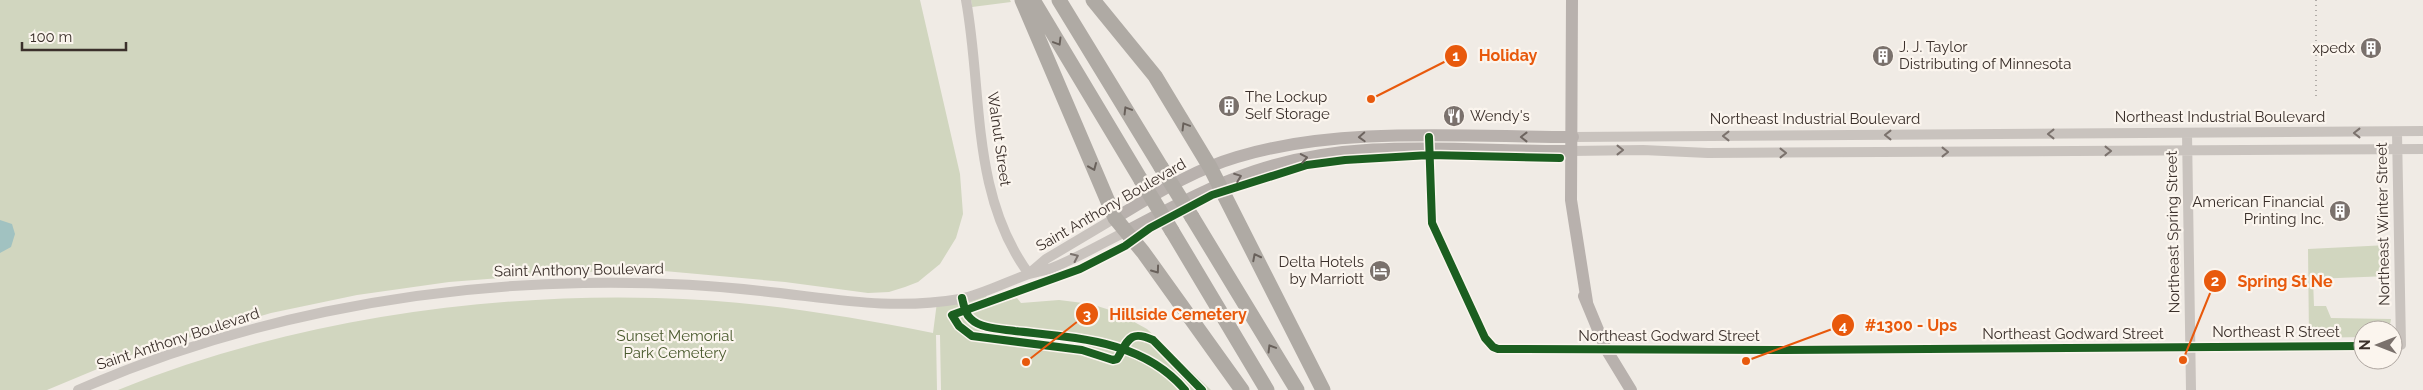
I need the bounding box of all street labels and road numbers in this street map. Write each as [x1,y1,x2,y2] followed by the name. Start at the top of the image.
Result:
[983,91,1015,187] street label: Walnut Street
[2115,108,2325,126] street label: Northeast Industrial Boulevard
[1710,110,1920,128] street label: Northeast Industrial Boulevard
[2373,142,2393,306] street label: Northeast Winter Street
[2163,150,2183,314] street label: Northeast Spring Street
[1033,155,1189,255] street label: Saint Anthony Boulevard
[494,260,664,280] street label: Saint Anthony Boulevard
[94,304,262,374] street label: Saint Anthony Boulevard
[2212,323,2340,341] street label: Northeast R Street
[1982,325,2164,343] street label: Northeast Godward Street
[1578,327,1760,345] street label: Northeast Godward Street

